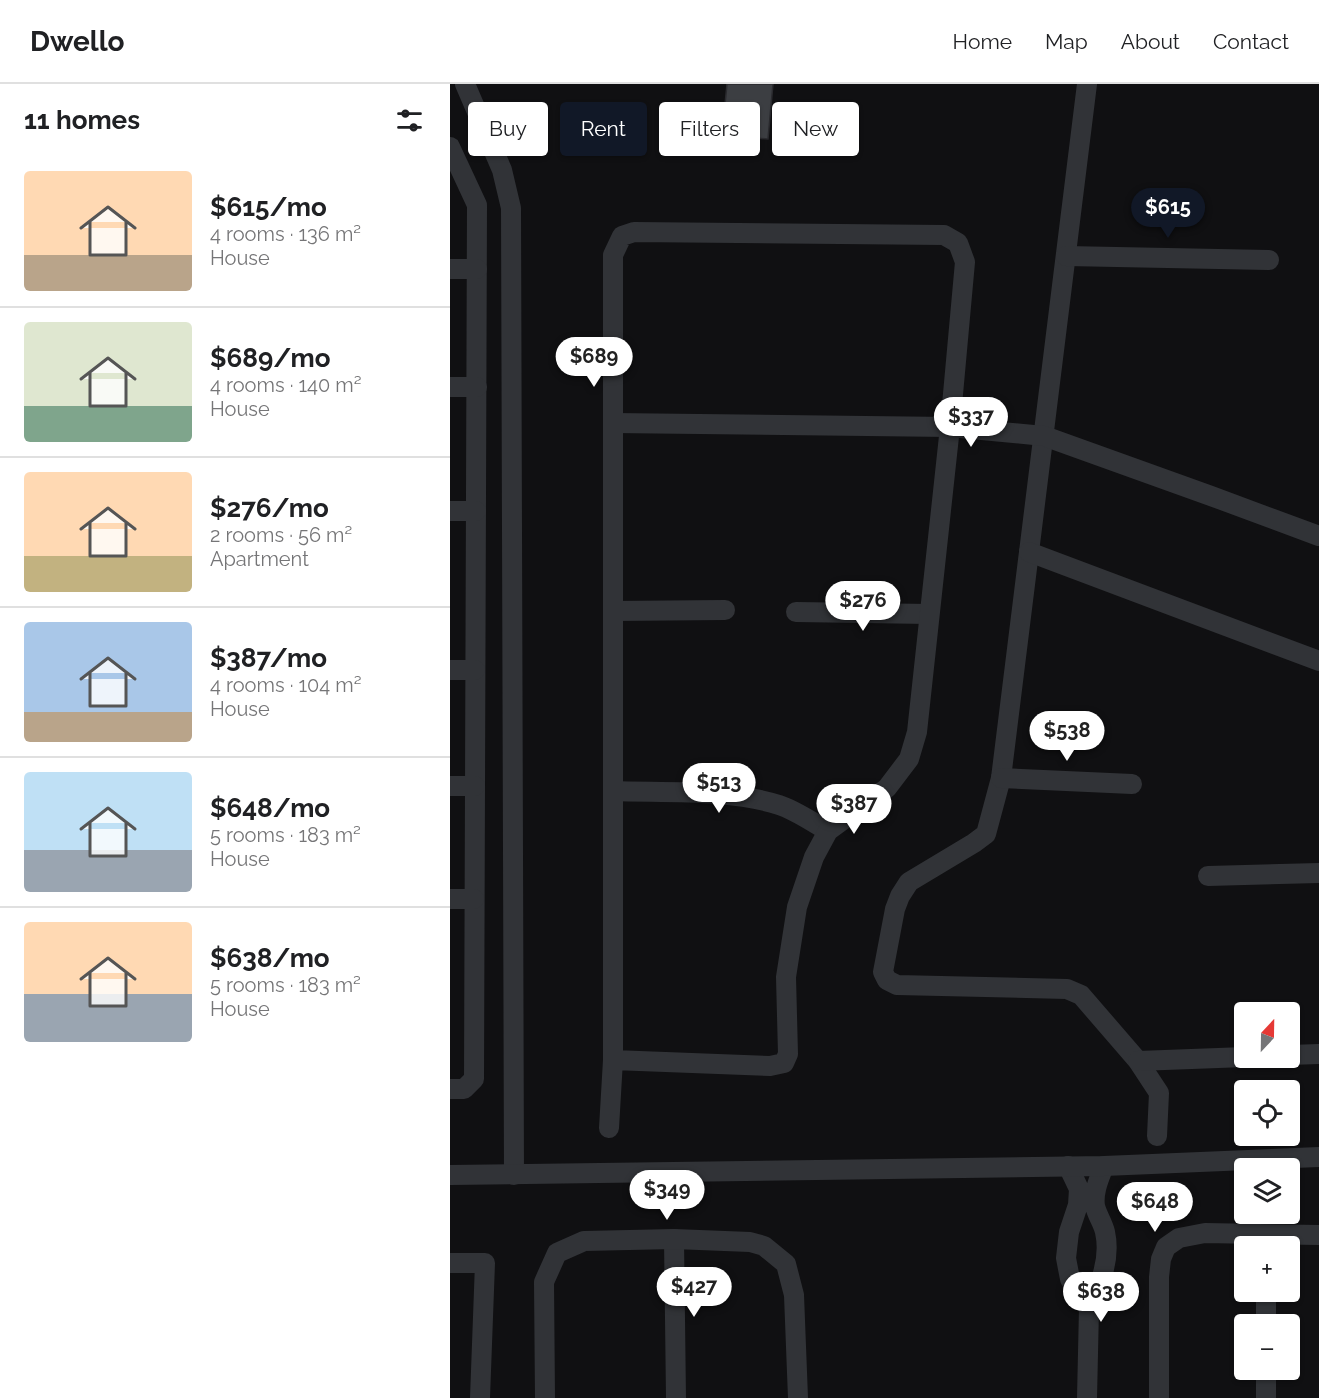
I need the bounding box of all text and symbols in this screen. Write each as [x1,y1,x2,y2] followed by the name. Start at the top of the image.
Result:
[30,25,125,58] text: Dwello
[953,29,1012,54] text: Home
[1045,29,1088,54] text: Map
[1121,29,1180,54] text: About
[1213,29,1289,54] text: Contact
[468,102,548,156] chip: Buy
[560,102,647,156] chip: Rent
[659,102,760,156] chip: Filters
[772,102,859,156] chip: New
[393,104,426,137] icon: filters
[24,105,140,135] text: 11 homes
[1132,188,1204,239] pin: $615
[210,192,327,222] text: $615/mo
[72,195,144,267] icon: home
[1145,195,1191,219] text: $615
[210,222,361,246] text: 4 rooms · 136 m²
[210,246,270,270] text: House
[558,337,630,388] pin: $689
[210,343,331,373] text: $689/mo
[570,344,618,368] text: $689
[72,346,144,418] icon: home
[210,373,362,397] text: 4 rooms · 140 m²
[210,397,270,421] text: House
[935,397,1007,448] pin: $337
[948,404,994,428] text: $337
[210,493,329,523] text: $276/mo
[72,496,144,568] icon: home
[210,523,352,547] text: 2 rooms · 56 m²
[210,547,309,571] text: Apartment
[827,581,899,632] pin: $276
[839,588,887,612] text: $276
[210,643,327,673] text: $387/mo
[72,646,144,718] icon: home
[210,673,362,697] text: 4 rooms · 104 m²
[210,697,270,721] text: House
[1031,711,1103,762] pin: $538
[1044,718,1091,742] text: $538
[683,763,755,814] pin: $513
[697,770,741,794] text: $513
[818,784,890,835] pin: $387
[830,791,878,815] text: $387
[210,793,330,823] text: $648/mo
[72,796,144,868] icon: home
[210,823,361,847] text: 5 rooms · 183 m²
[210,847,270,871] text: House
[210,943,330,973] text: $638/mo
[72,946,144,1018] icon: home
[210,973,361,997] text: 5 rooms · 183 m²
[210,997,270,1021] text: House
[1234,1002,1300,1068] north arrow
[1234,1002,1300,1380] map controls
[1234,1080,1300,1146] button: locate
[1234,1158,1300,1224] button: layers
[631,1170,703,1221] pin: $349
[644,1177,690,1201] text: $349
[1119,1182,1191,1233] pin: $648
[1131,1189,1179,1213] text: $648
[1234,1236,1300,1302] button: +
[658,1267,730,1318] pin: $427
[1065,1272,1137,1323] pin: $638
[671,1274,717,1298] text: $427
[1077,1279,1125,1303] text: $638
[1234,1314,1300,1380] button: −

